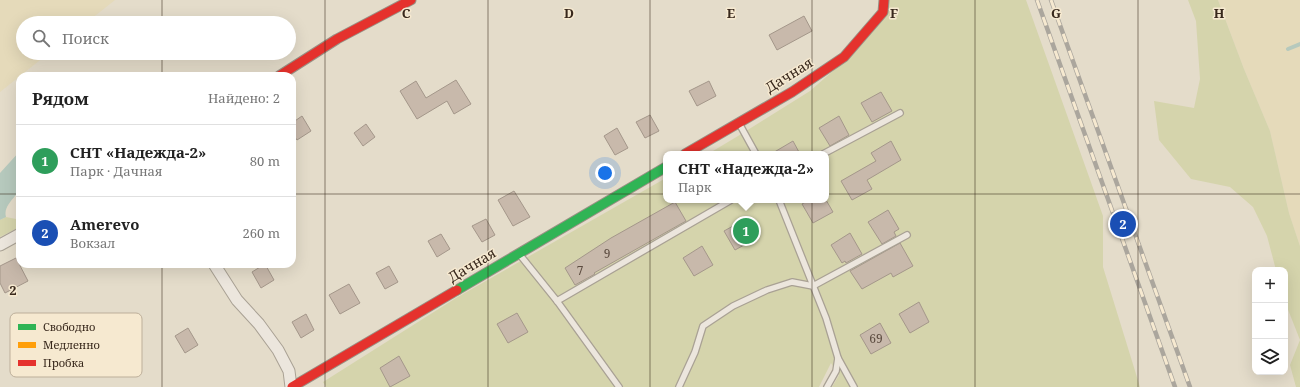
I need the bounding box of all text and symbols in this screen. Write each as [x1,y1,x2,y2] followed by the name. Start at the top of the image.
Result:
[402,4,411,22] text: C
[564,4,574,22] text: D
[727,4,736,22] text: E
[890,4,898,22] text: F
[1051,4,1061,22] text: G
[1214,4,1225,22] text: H
[16,16,296,60] search box
[30,27,52,49] icon: search
[62,28,109,48] text: Поиск
[761,53,816,97] street label: Дачная
[32,87,89,110] text: Рядом
[208,89,280,107] text: Найдено: 2
[70,142,206,162] text: СНТ «Надежда-2»
[663,151,829,203] popup
[41,152,49,170] text: 1
[250,152,280,170] text: 80 m
[678,158,814,178] text: СНТ «Надежда-2»
[70,162,162,180] text: Парк · Дачная
[595,163,615,183] your location
[678,178,711,196] text: Парк
[1110,209,1136,239] pin: 2
[70,214,139,234] text: Amerevo
[733,216,759,246] pin: 1
[41,224,49,242] text: 2
[243,224,280,242] text: 260 m
[70,234,115,252] text: Вокзал
[444,243,499,286] street label: Дачная
[604,245,610,262] house number: 9
[577,262,584,279] house number: 7
[1252,267,1288,375] map controls
[1252,267,1288,303] button: +
[9,281,17,299] text: 2
[1252,303,1288,339] button: −
[10,313,142,377] legend
[43,319,95,334] text: Свободно
[869,330,883,347] house number: 69
[43,337,100,352] text: Медленно
[1252,339,1288,375] button: layers
[43,355,84,370] text: Пробка

